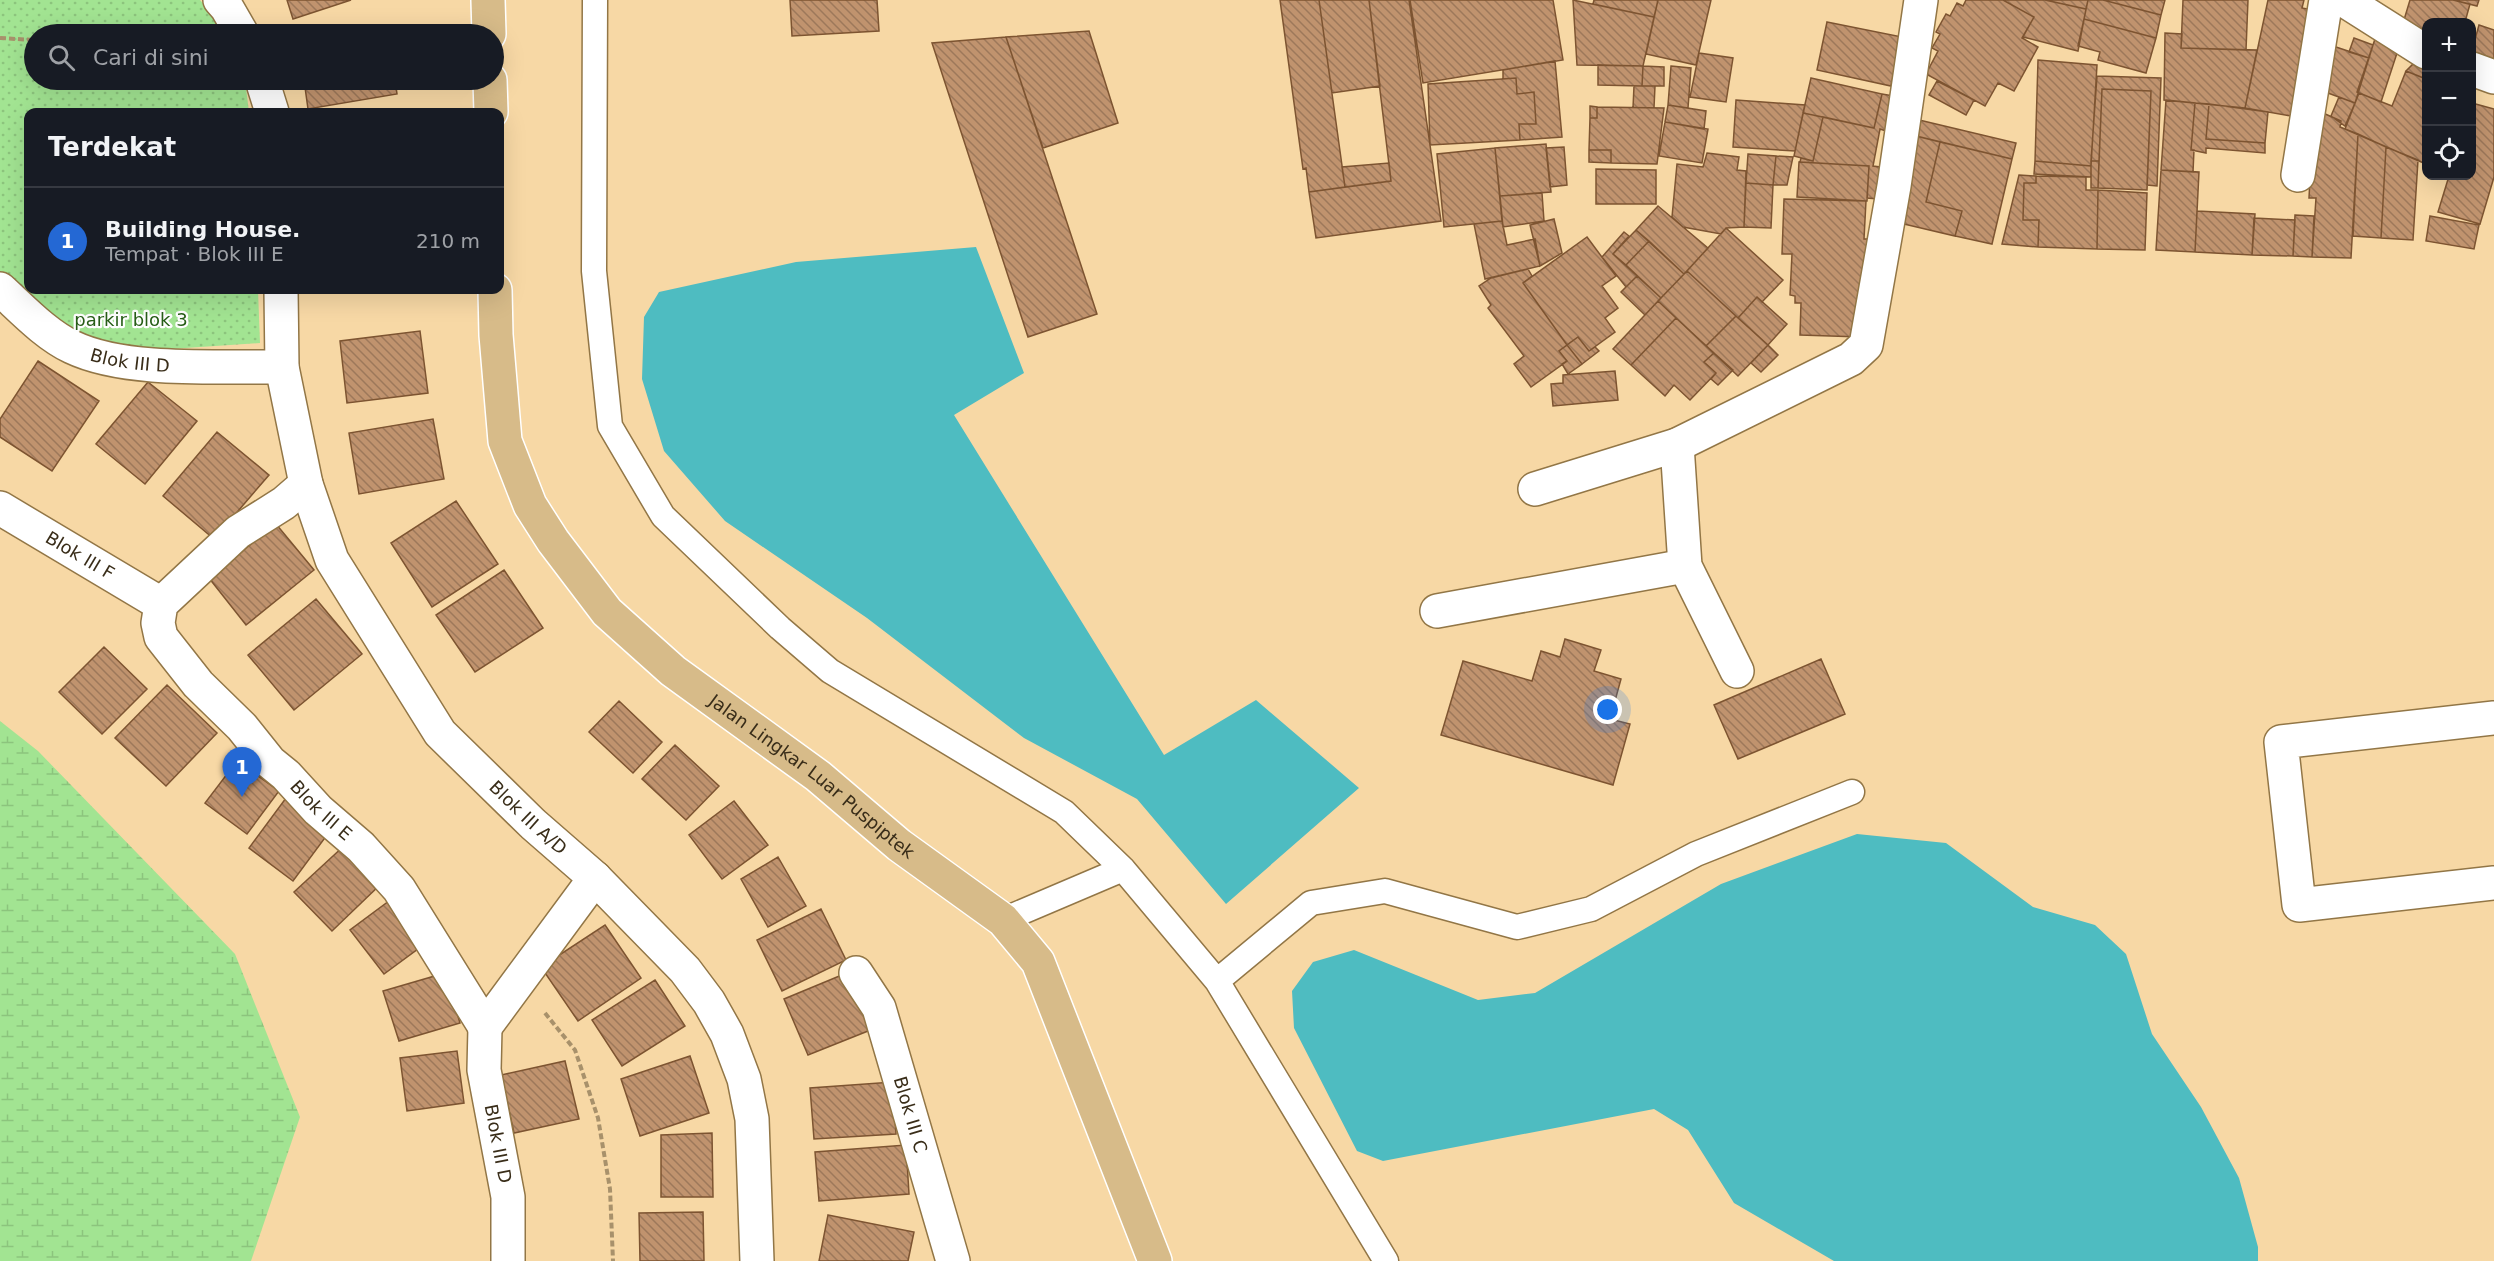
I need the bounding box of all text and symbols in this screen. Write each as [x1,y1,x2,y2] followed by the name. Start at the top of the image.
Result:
[2422,18,2476,180] map controls
[2422,18,2476,72] button: +
[24,24,504,90] search box
[45,41,78,74] icon: search
[93,45,209,70] text: Cari di sini
[2422,72,2476,126] button: −
[2422,126,2476,180] button: locate
[48,132,176,162] text: Terdekat
[105,217,300,242] text: Building House.
[61,229,74,253] text: 1
[416,229,480,253] text: 210 m
[105,242,284,266] text: Tempat · Blok III E
[74,309,188,330] park label: parkir blok 3
[88,344,170,376] street label: Blok III D
[42,527,118,584] street label: Blok III F
[704,689,919,863] street label: Jalan Lingkar Luar Puspiptek
[1593,695,1622,724] your location
[222,748,262,797] pin: 1
[286,776,356,844] street label: Blok III E
[485,776,571,859] street label: Blok III A/D
[890,1074,932,1155] street label: Blok III C
[481,1102,516,1185] street label: Blok III D

